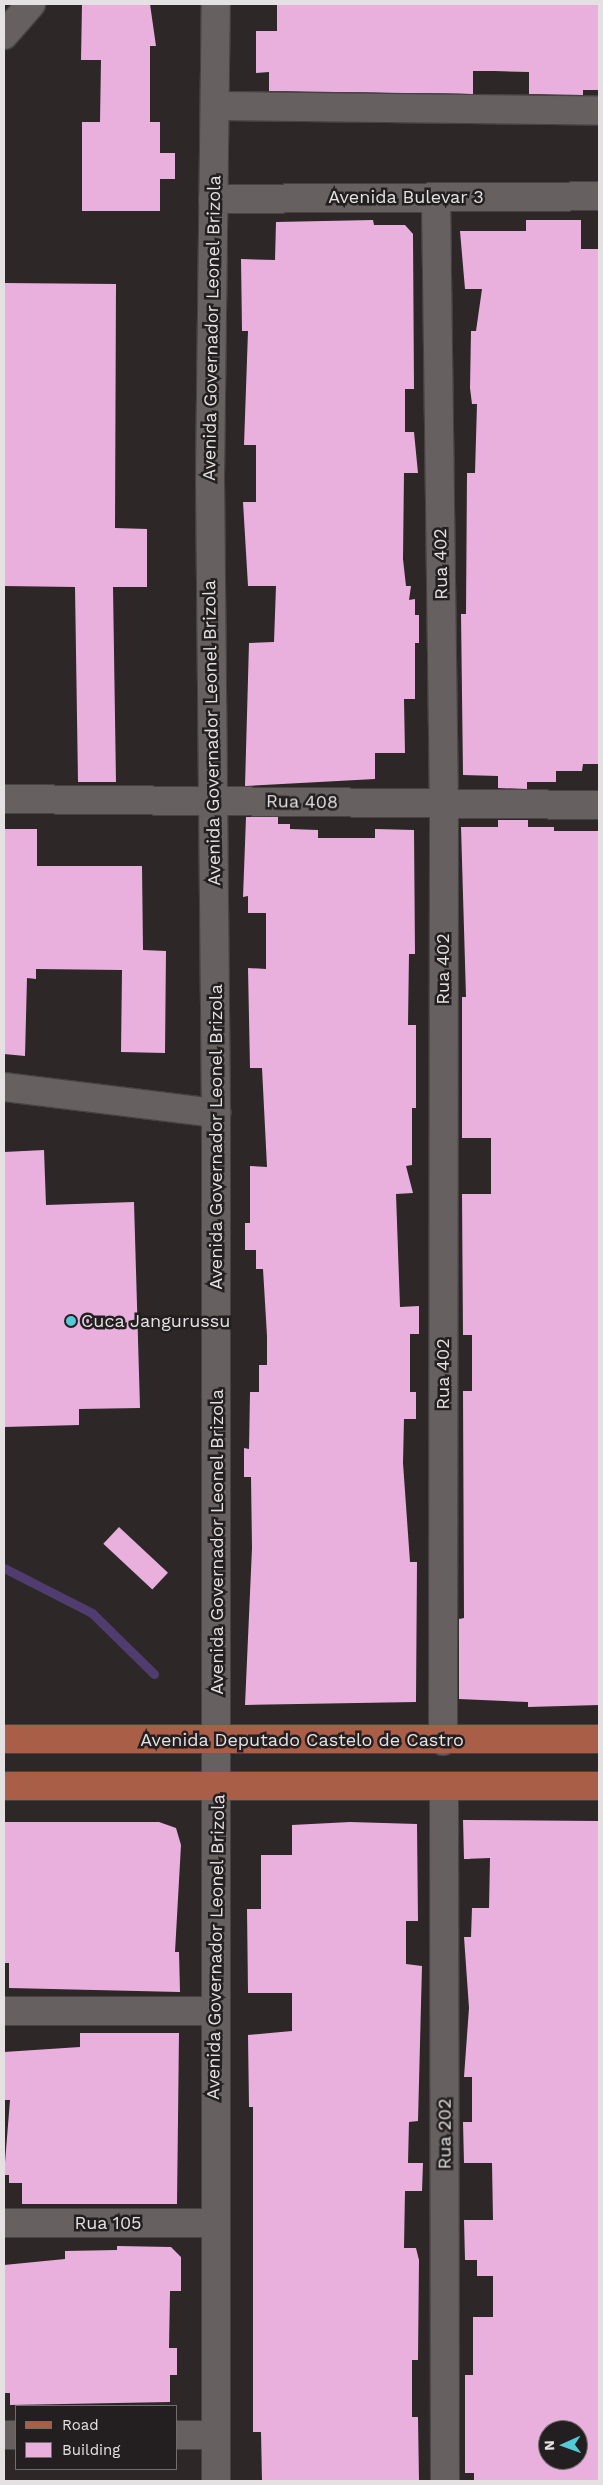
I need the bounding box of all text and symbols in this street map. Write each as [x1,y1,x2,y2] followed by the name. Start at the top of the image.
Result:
[199,174,225,482] street label: Avenida Governador Leonel Brizola
[328,186,484,208] street label: Avenida Bulevar 3
[430,528,452,600] street label: Rua 402
[199,579,225,887] street label: Avenida Governador Leonel Brizola
[266,791,338,813] street label: Rua 408
[432,933,454,1005] street label: Rua 402
[205,983,227,1291] street label: Avenida Governador Leonel Brizola
[81,1310,231,1332] place label: Cuca Jangurussu
[65,1315,77,1327] marker: Cuca Jangurussu
[432,1338,454,1410] street label: Rua 402
[206,1388,228,1696] street label: Avenida Governador Leonel Brizola
[140,1729,464,1751] street label: Avenida Deputado Castelo de Castro
[203,1793,229,2101] street label: Avenida Governador Leonel Brizola
[434,2098,456,2170] street label: Rua 202
[74,2212,142,2234] street label: Rua 105
[15,2405,178,2470] legend
[62,2416,99,2434] text: Road
[538,2420,588,2470] north arrow
[541,2440,557,2451] text: N
[62,2441,120,2459] text: Building

